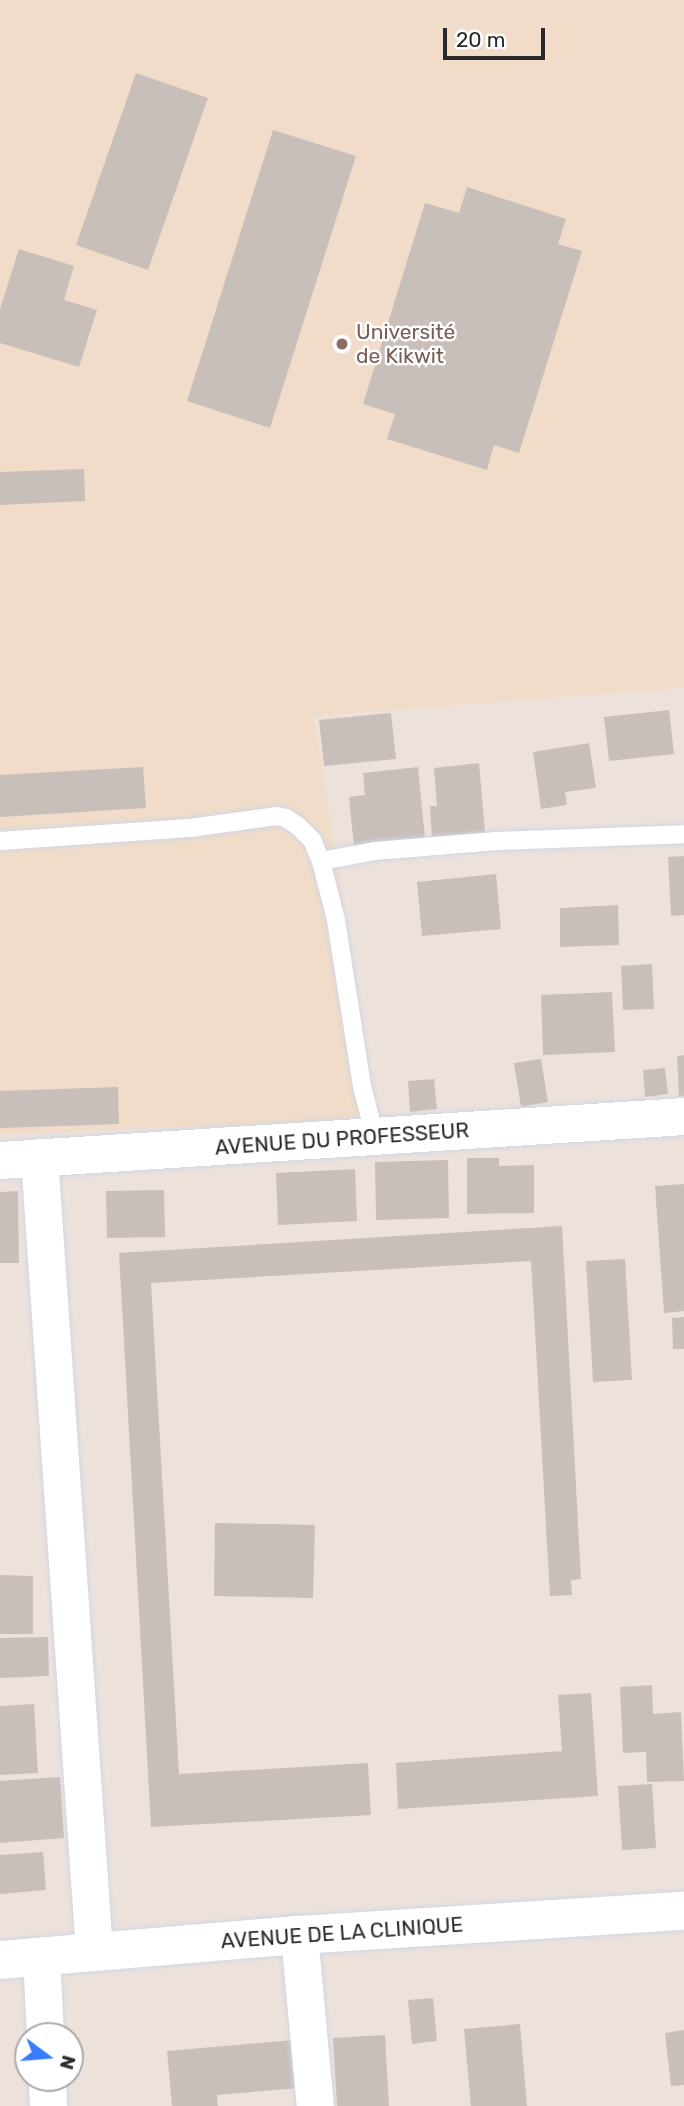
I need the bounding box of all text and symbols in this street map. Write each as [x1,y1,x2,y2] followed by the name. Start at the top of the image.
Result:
[446,14,548,58] scale bar
[456,27,505,52] text: 20 m
[356,319,455,369] place label: Université de Kikwit
[334,336,350,352] marker: Université de Kikwit
[214,1118,470,1160] street label: AVENUE DU PROFESSEUR
[220,1912,464,1954] street label: AVENUE DE LA CLINIQUE
[14,2022,84,2092] north arrow
[55,2053,81,2072] text: N

